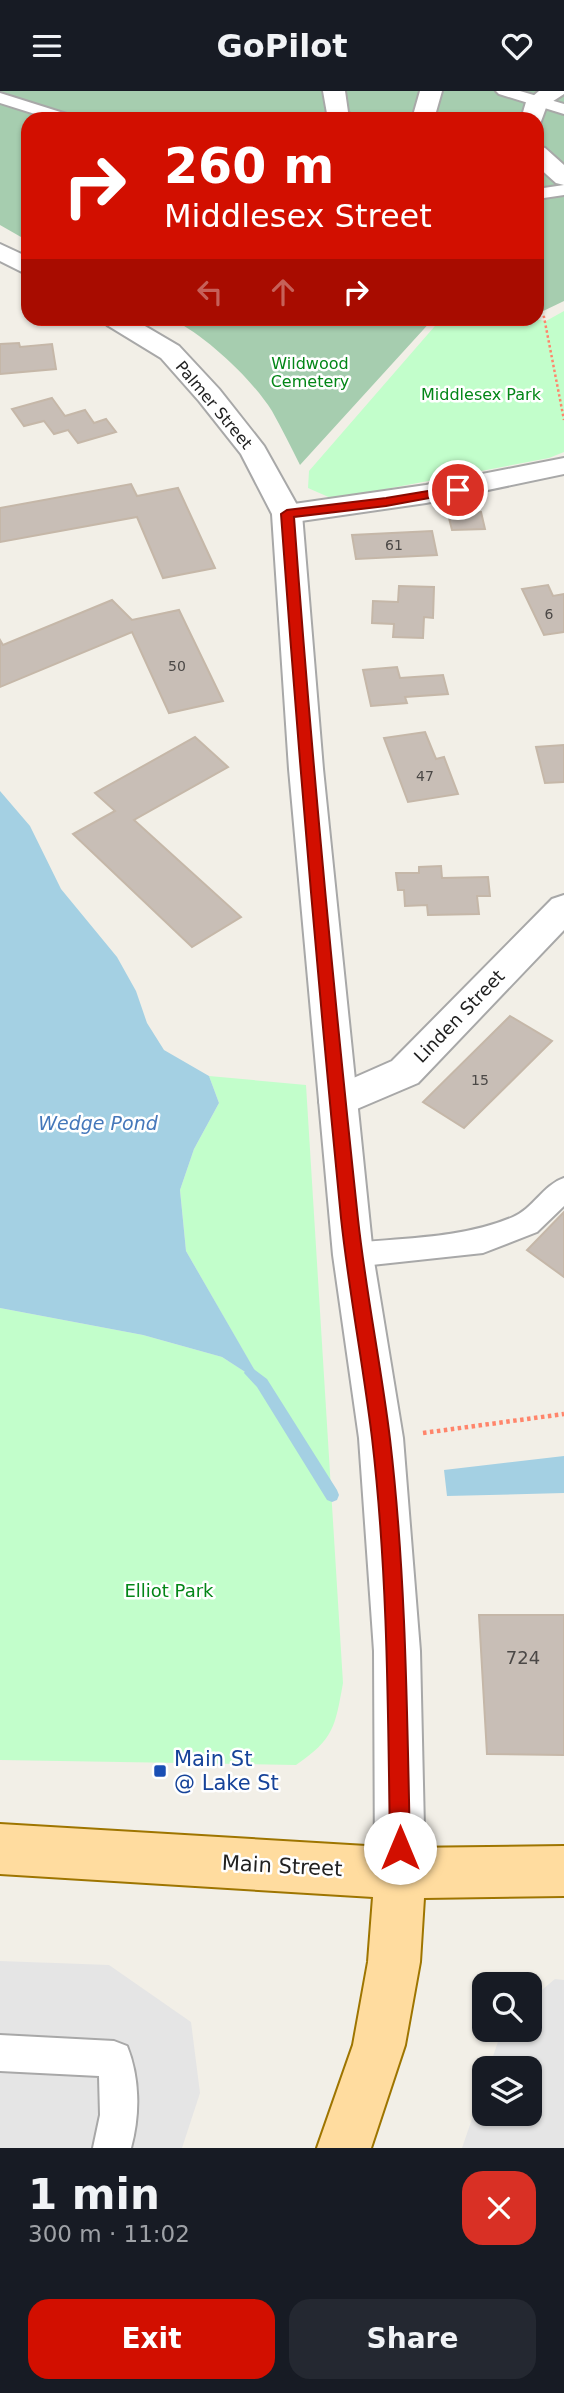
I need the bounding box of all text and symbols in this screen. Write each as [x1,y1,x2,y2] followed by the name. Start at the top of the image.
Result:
[28,27,66,65] icon: menu
[217,27,347,65] text: GoPilot
[498,27,536,65] icon: heart
[164,138,334,195] text: 260 m
[49,140,140,231] icon: right
[164,197,432,235] text: Middlesex Street
[191,273,229,311] icon: left
[264,273,302,311] icon: ahead
[337,273,375,311] icon: right
[271,354,349,391] park label: Wildwood Cemetery
[172,357,256,453] street label: Palmer Street
[421,385,542,404] park label: Middlesex Park
[428,460,488,520] pin
[439,471,477,509] icon: arrive
[385,537,403,553] house number: 61
[545,606,554,622] house number: 6
[168,658,186,674] house number: 50
[416,768,434,784] house number: 47
[410,965,508,1067] street label: Linden Street
[471,1072,489,1088] house number: 15
[38,1112,159,1134] water label: Wedge Pond
[124,1580,214,1601] park label: Elliot Park
[506,1647,540,1668] house number: 724
[174,1747,279,1795] place label: Main St @ Lake St
[152,1763,168,1779] marker: Main St @ Lake St
[363,1811,437,1885] position arrow
[221,1851,343,1881] street label: Main Street
[472,1972,542,2126] map controls
[472,1972,542,2042] button: search
[472,2056,542,2126] button: layers
[28,2170,160,2219] text: 1 min
[462,2171,536,2245] button: close
[28,2221,190,2247] text: 300 m · 11:02
[28,2299,275,2379] button: Exit
[289,2299,536,2379] button: Share

